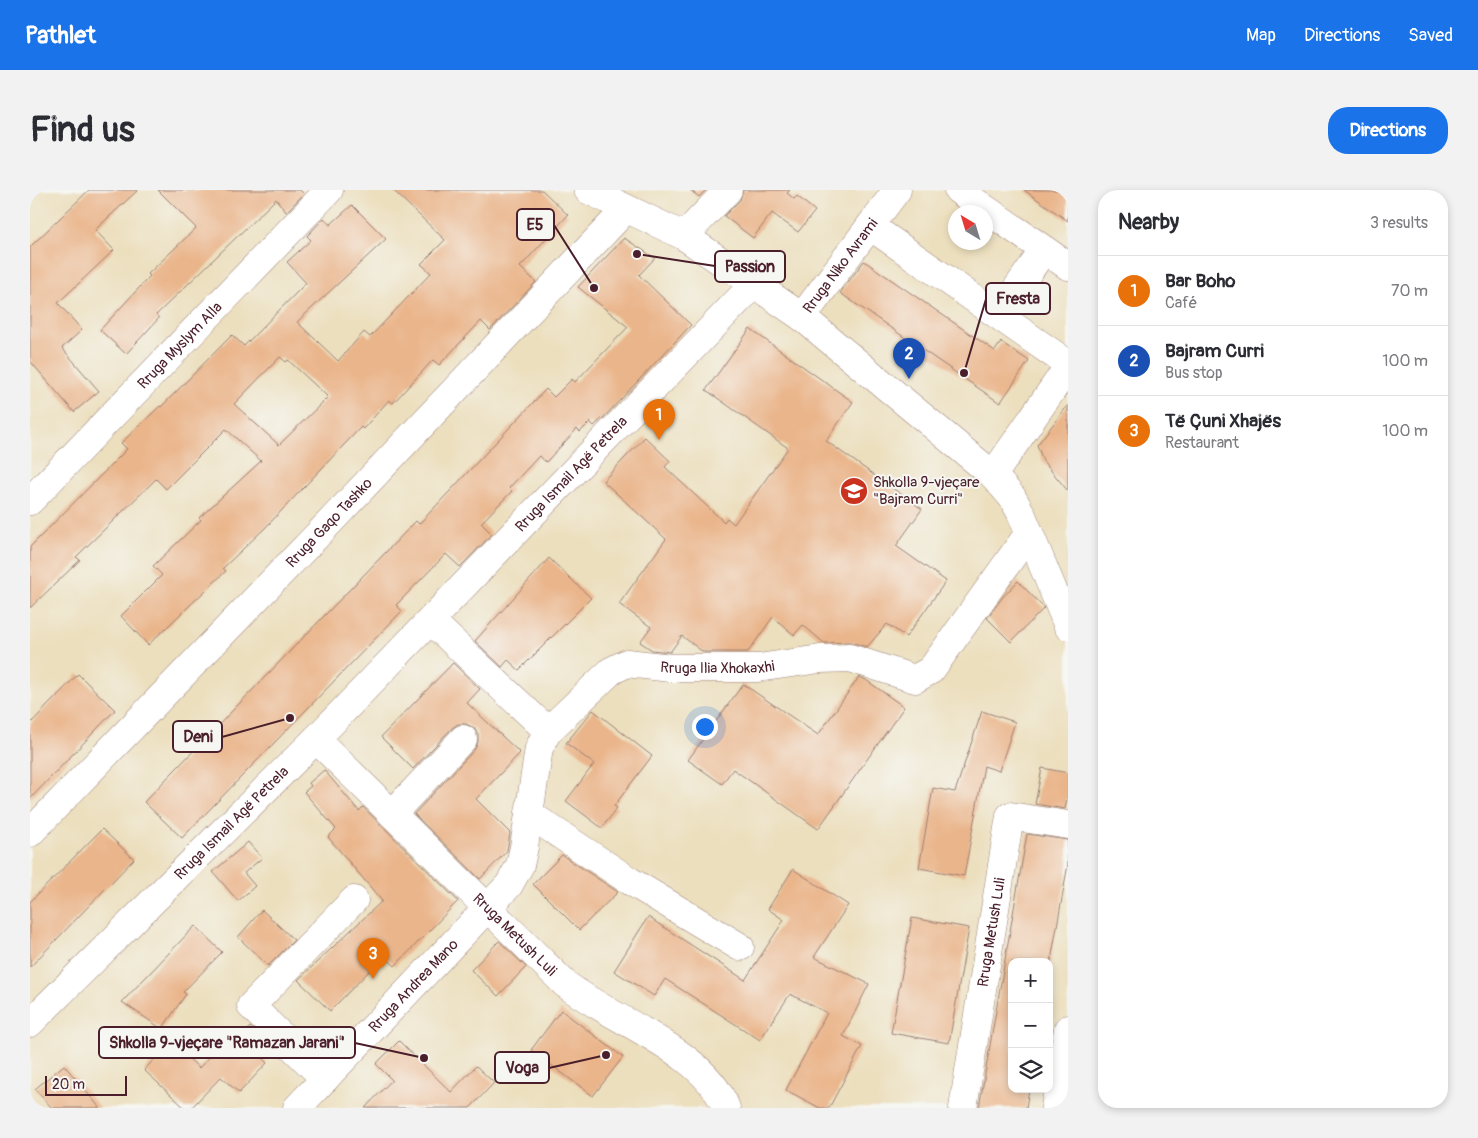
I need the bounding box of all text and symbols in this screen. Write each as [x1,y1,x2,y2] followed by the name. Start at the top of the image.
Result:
[25,21,96,50] text: Pathlet
[1246,24,1276,47] text: Map
[1304,24,1380,47] text: Directions
[1408,24,1453,47] text: Saved
[1328,107,1448,154] button: Directions
[30,108,135,152] text: Find us
[948,205,993,250] north arrow
[517,209,554,240] callout: E5
[1118,209,1179,236] text: Nearby
[1370,213,1428,233] text: 3 results
[799,214,882,317] street label: Rruga Niko Avrami
[527,215,544,235] text: E5
[715,251,785,282] callout: Passion
[725,257,775,277] text: Passion
[1165,269,1236,293] text: Bar Boho
[1131,281,1137,301] text: 1
[1391,281,1428,301] text: 70 m
[986,283,1050,314] callout: Fresta
[996,289,1041,309] text: Fresta
[1165,293,1197,313] text: Café
[133,298,226,393] street label: Rruga Myslym Alla
[893,338,925,379] pin: 2
[1165,339,1264,363] text: Bajram Curri
[1130,351,1138,371] text: 2
[1382,351,1428,371] text: 100 m
[1165,363,1223,383] text: Bus stop
[643,399,675,440] pin: 1
[1165,409,1281,433] text: Të Çuni Xhajës
[511,412,631,536] street label: Rruga Ismail Agë Petrela
[1130,421,1138,441] text: 3
[1382,421,1428,441] text: 100 m
[1165,433,1239,453] text: Restaurant
[873,473,980,509] place label: Shkolla 9-vjeçare "Bajram Curri"
[282,474,376,572] street label: Rruga Gaqo Tashko
[839,476,869,506] school or university icon: Shkolla 9-vjeçare "Bajram Curri"
[659,656,776,678] street label: Rruga Ilia Xhokaxhi
[692,714,718,740] your location
[173,721,222,752] callout: Deni
[183,727,213,747] text: Deni
[170,762,293,884] street label: Rruga Ismail Agë Petrela
[973,876,1009,988] street label: Rruga Metush Luli
[469,889,561,980] street label: Rruga Metush Luli
[365,935,462,1036] street label: Rruga Andrea Mano
[357,938,389,979] pin: 3
[1008,958,1053,1093] map controls
[1008,958,1053,1003] button: +
[1008,1003,1053,1048] button: −
[99,1027,355,1058] callout: Shkolla 9-vjeçare "Ramazan Jarani"
[109,1033,345,1053] text: Shkolla 9-vjeçare "Ramazan Jarani"
[1008,1048,1053,1093] button: layers
[495,1052,549,1083] callout: Voga
[505,1058,539,1078] text: Voga
[45,1073,128,1096] scale bar
[52,1076,85,1093] text: 20 m

